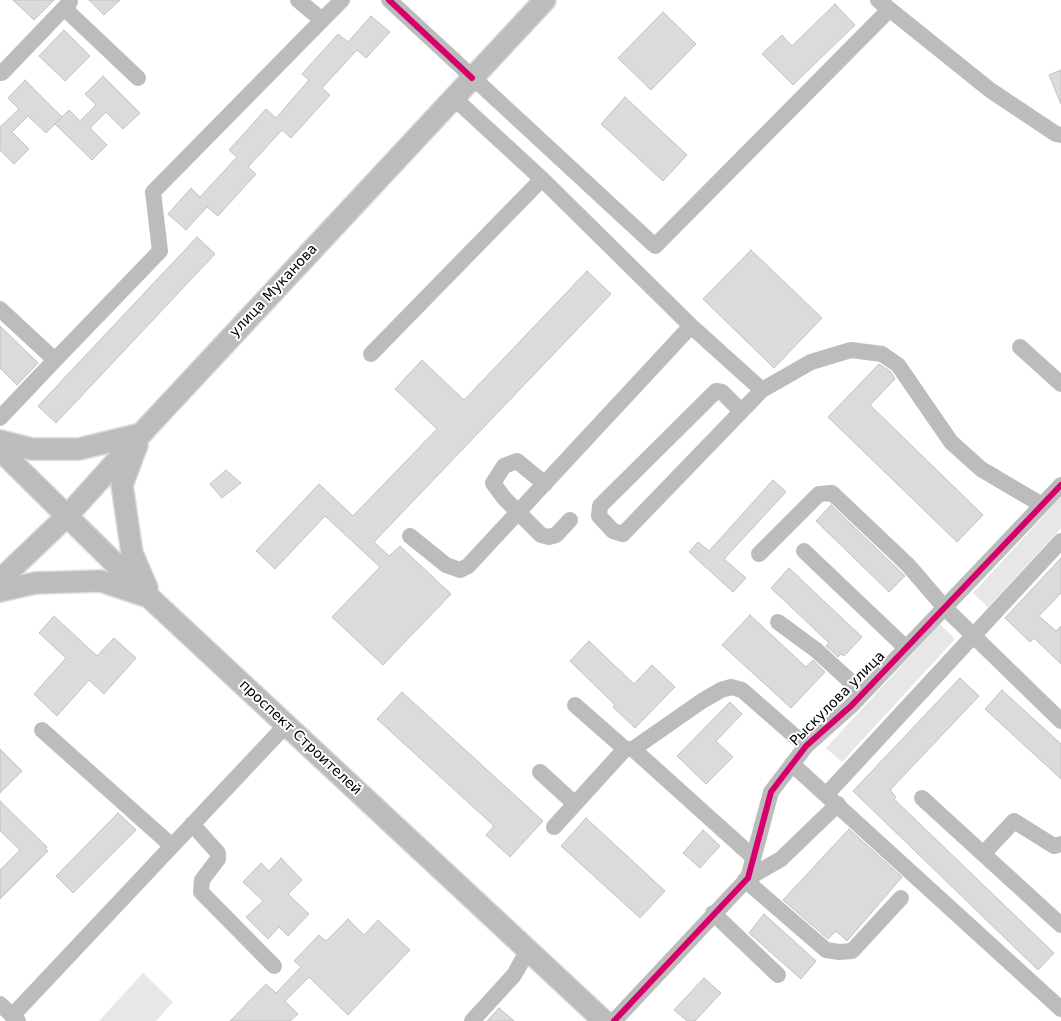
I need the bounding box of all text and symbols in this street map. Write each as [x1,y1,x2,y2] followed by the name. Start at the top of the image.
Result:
[227,241,321,341] street label: улица Муканова
[787,648,889,750] street label: Рыскулова улица
[235,677,365,799] street label: проспект Строителей

